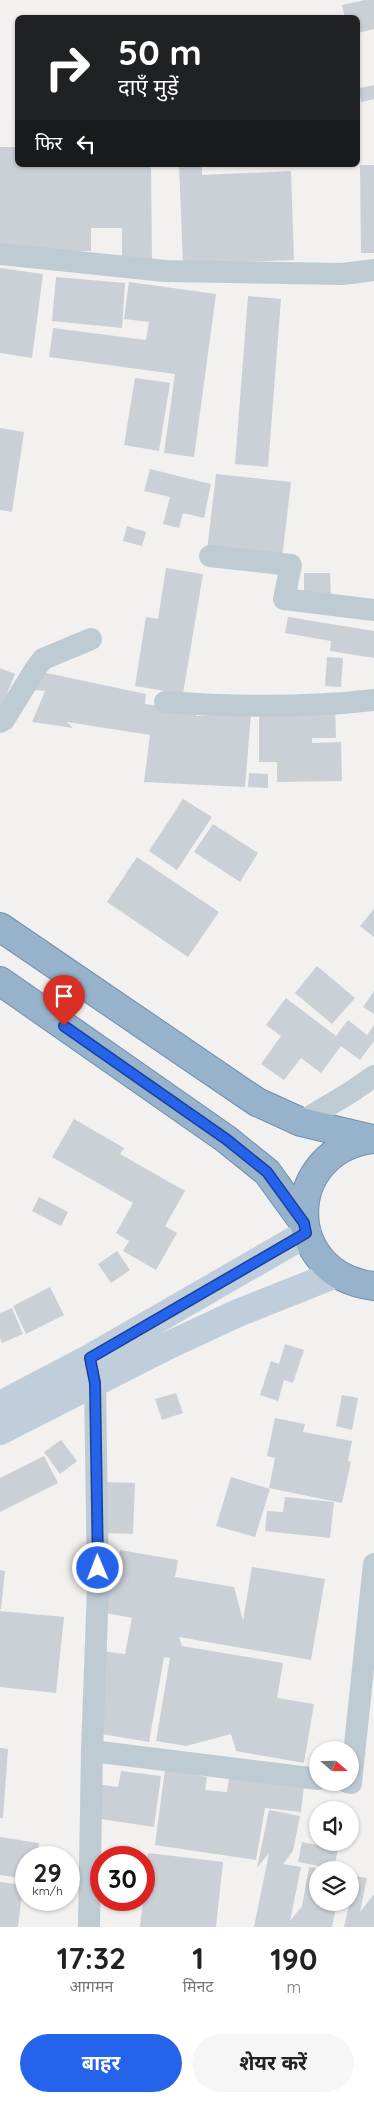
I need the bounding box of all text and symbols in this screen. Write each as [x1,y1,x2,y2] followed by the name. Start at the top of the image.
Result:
[118,30,202,74] text: 50 m
[35,35,100,100] icon: right
[118,73,178,101] text: दाएँ मुड़ें
[72,130,100,158] icon: left
[35,131,62,155] text: फिर
[43,975,85,1026] pin
[50,982,78,1010] icon: arrive
[71,1541,123,1593] position arrow
[309,1741,359,1791] north arrow
[309,1741,359,1911] map controls
[309,1801,359,1851] button: sound
[90,1846,155,1911] speed limit sign: 30
[33,1857,62,1888] text: 29
[309,1861,359,1911] button: layers
[32,1883,63,1898] text: km/h
[57,1939,126,1977] text: 17:32
[192,1939,204,1977] text: 1
[270,1940,317,1978] text: 190
[70,1976,113,1996] text: आगमन
[183,1976,214,1996] text: मिनट
[286,1977,301,1997] text: m
[20,2034,182,2092] button: बाहर
[192,2034,354,2092] button: शेयर करें

